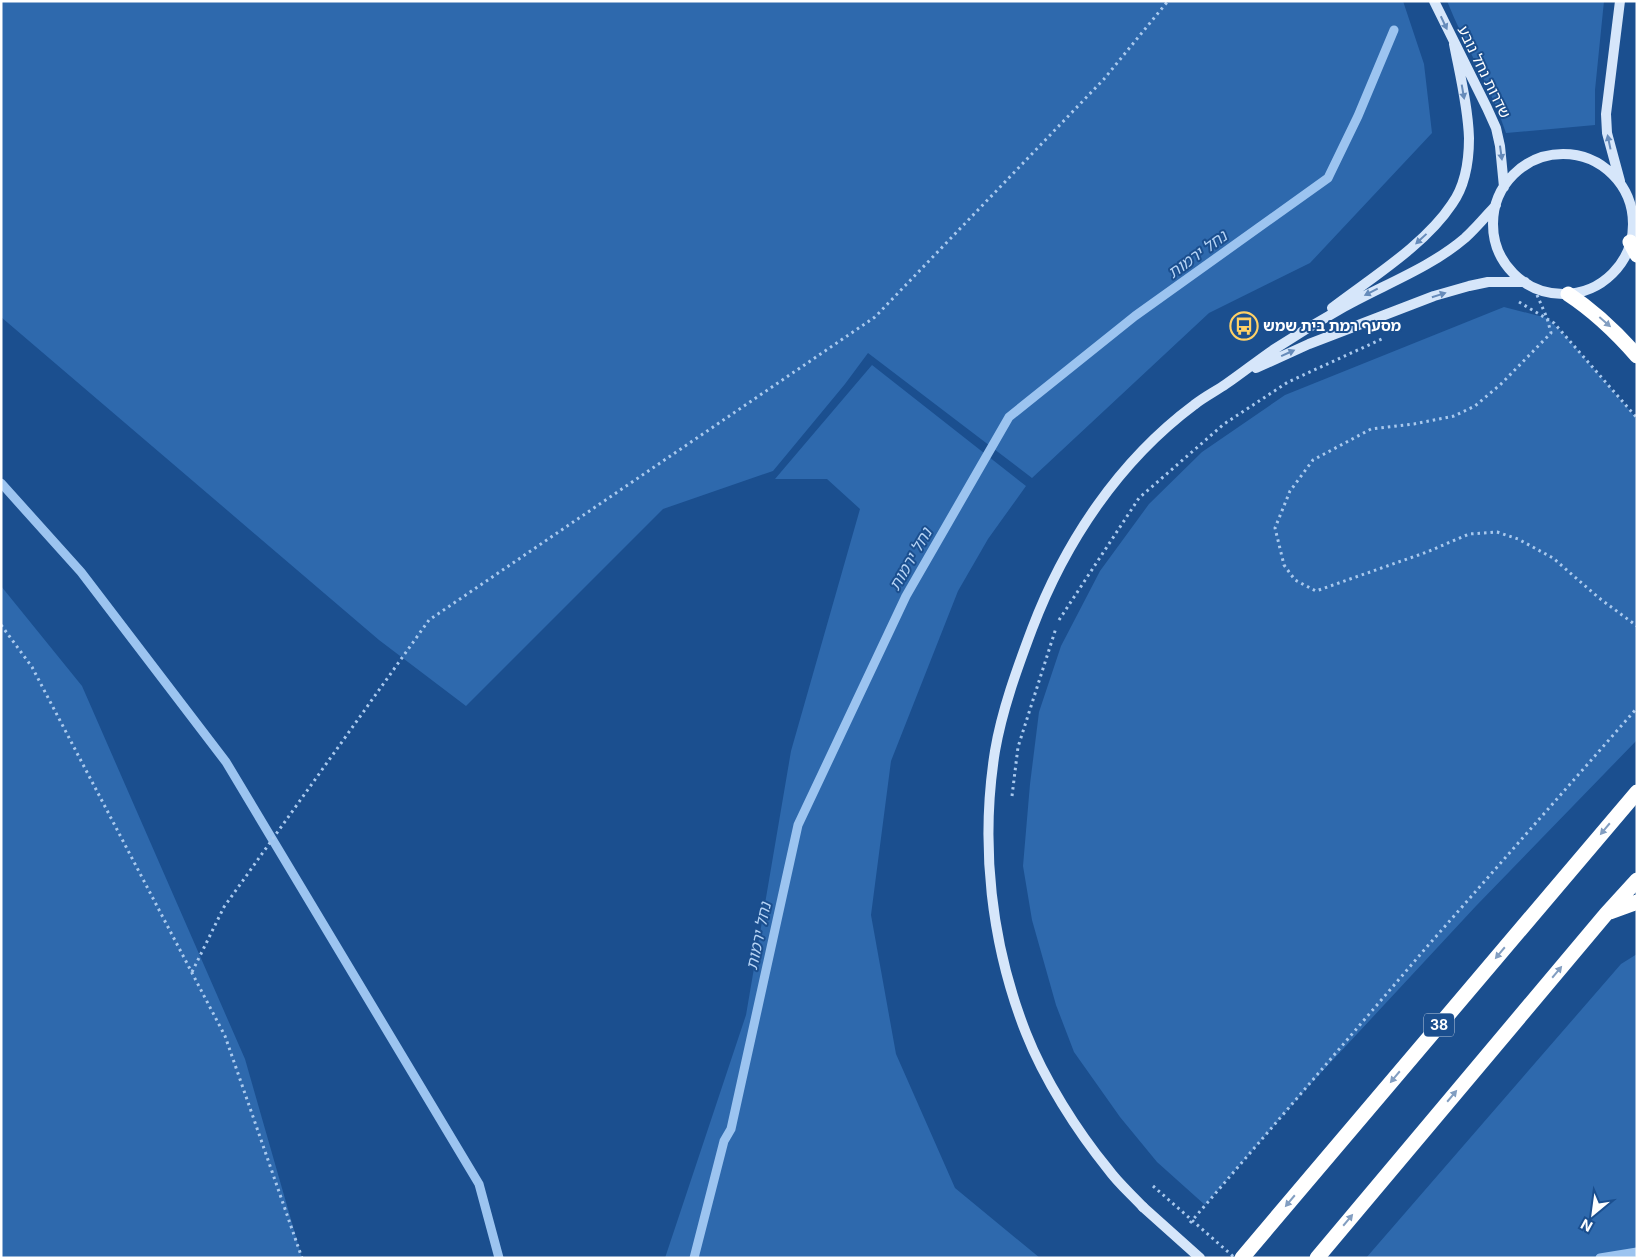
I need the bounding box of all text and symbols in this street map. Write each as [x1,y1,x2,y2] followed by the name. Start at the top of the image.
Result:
[1440,16,1448,30] one-way arrow
[1454,22,1515,121] street label: שדרות נחל נובע
[1459,85,1467,100] one-way arrow
[1605,135,1613,150] one-way arrow
[1497,145,1505,161] one-way arrow
[1163,225,1231,282] water label: נחל ירמות
[1415,233,1427,245] one-way arrow
[1364,288,1378,296] one-way arrow
[1432,290,1447,298] one-way arrow
[1229,311,1259,341] bus stop icon: מסעף רמת בית שמש
[1263,316,1402,335] place label: מסעף רמת בית שמש
[1598,316,1610,328] one-way arrow
[1281,349,1295,357] one-way arrow
[884,524,936,594] water label: נחל ירמות
[1600,822,1611,835] one-way arrow
[741,900,775,972] water label: נחל ירמות
[1495,946,1506,959] one-way arrow
[1551,966,1563,978] one-way arrow
[1424,1014,1454,1036] road number: 38
[1390,1070,1401,1083] one-way arrow
[1447,1090,1458,1103] one-way arrow
[1568,1189,1618,1239] north arrow
[1285,1194,1296,1207] one-way arrow
[1342,1215,1354,1227] one-way arrow
[1578,1216,1595,1236] text: N

